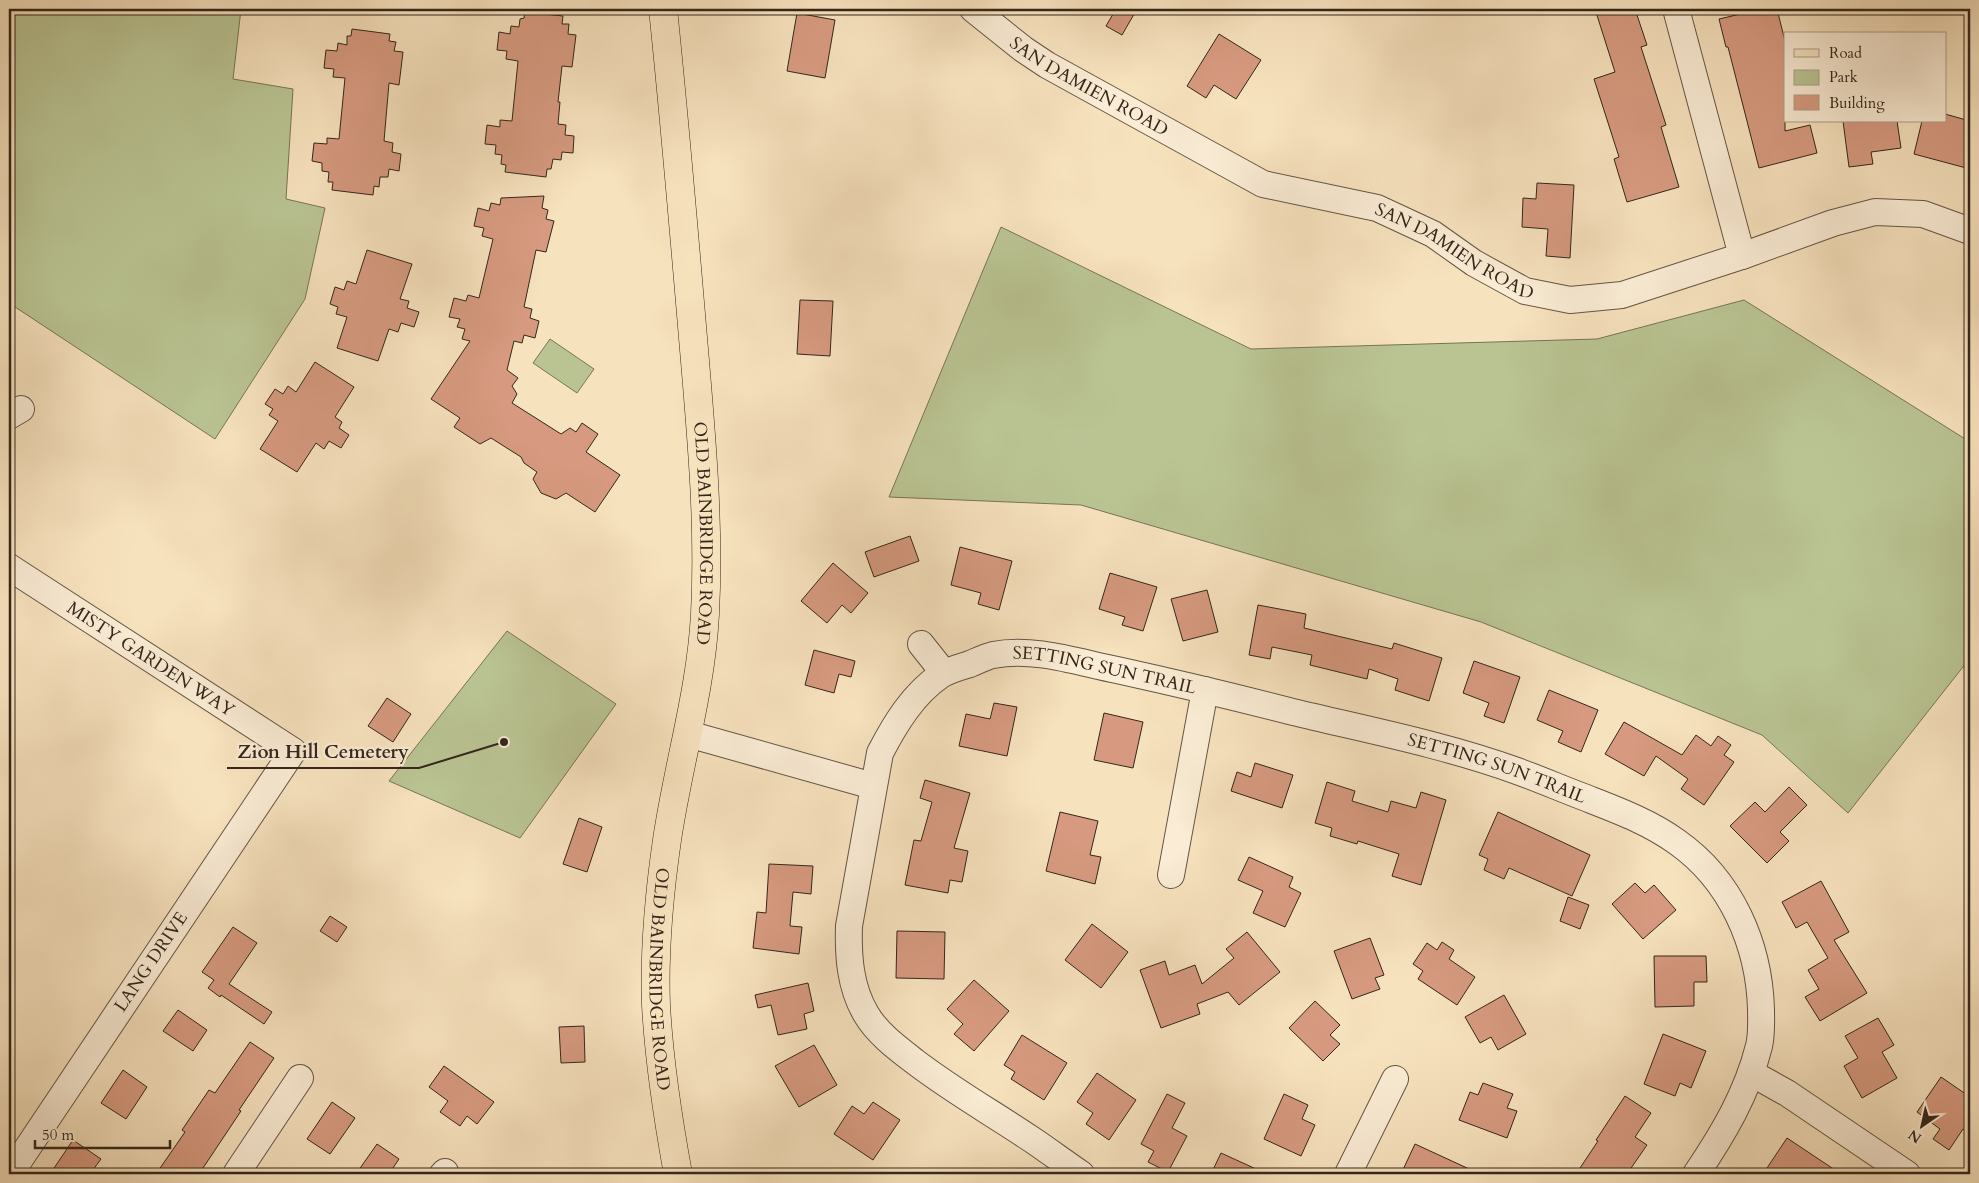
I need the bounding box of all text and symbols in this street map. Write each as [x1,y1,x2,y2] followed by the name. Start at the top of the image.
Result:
[1004,31,1173,142] street label: SAN DAMIEN ROAD
[1784,32,1946,122] legend
[1829,43,1862,63] text: Road
[1829,67,1858,87] text: Park
[1829,93,1885,113] text: Building
[1371,196,1536,305] street label: SAN DAMIEN ROAD
[688,421,719,646] street label: OLD BAINBRIDGE ROAD
[62,595,240,723] street label: MISTY GARDEN WAY
[1013,640,1199,700] street label: SETTING SUN TRAIL
[1405,727,1590,809] street label: SETTING SUN TRAIL
[227,734,419,768] callout: Zion Hill Cemetery
[237,739,409,765] text: Zion Hill Cemetery
[643,866,677,1092] street label: OLD BAINBRIDGE ROAD
[108,907,194,1017] street label: LANG DRIVE
[1896,1100,1946,1150] north arrow
[35,1118,170,1150] scale bar
[42,1125,74,1145] text: 50 m
[1905,1125,1925,1148] text: N

